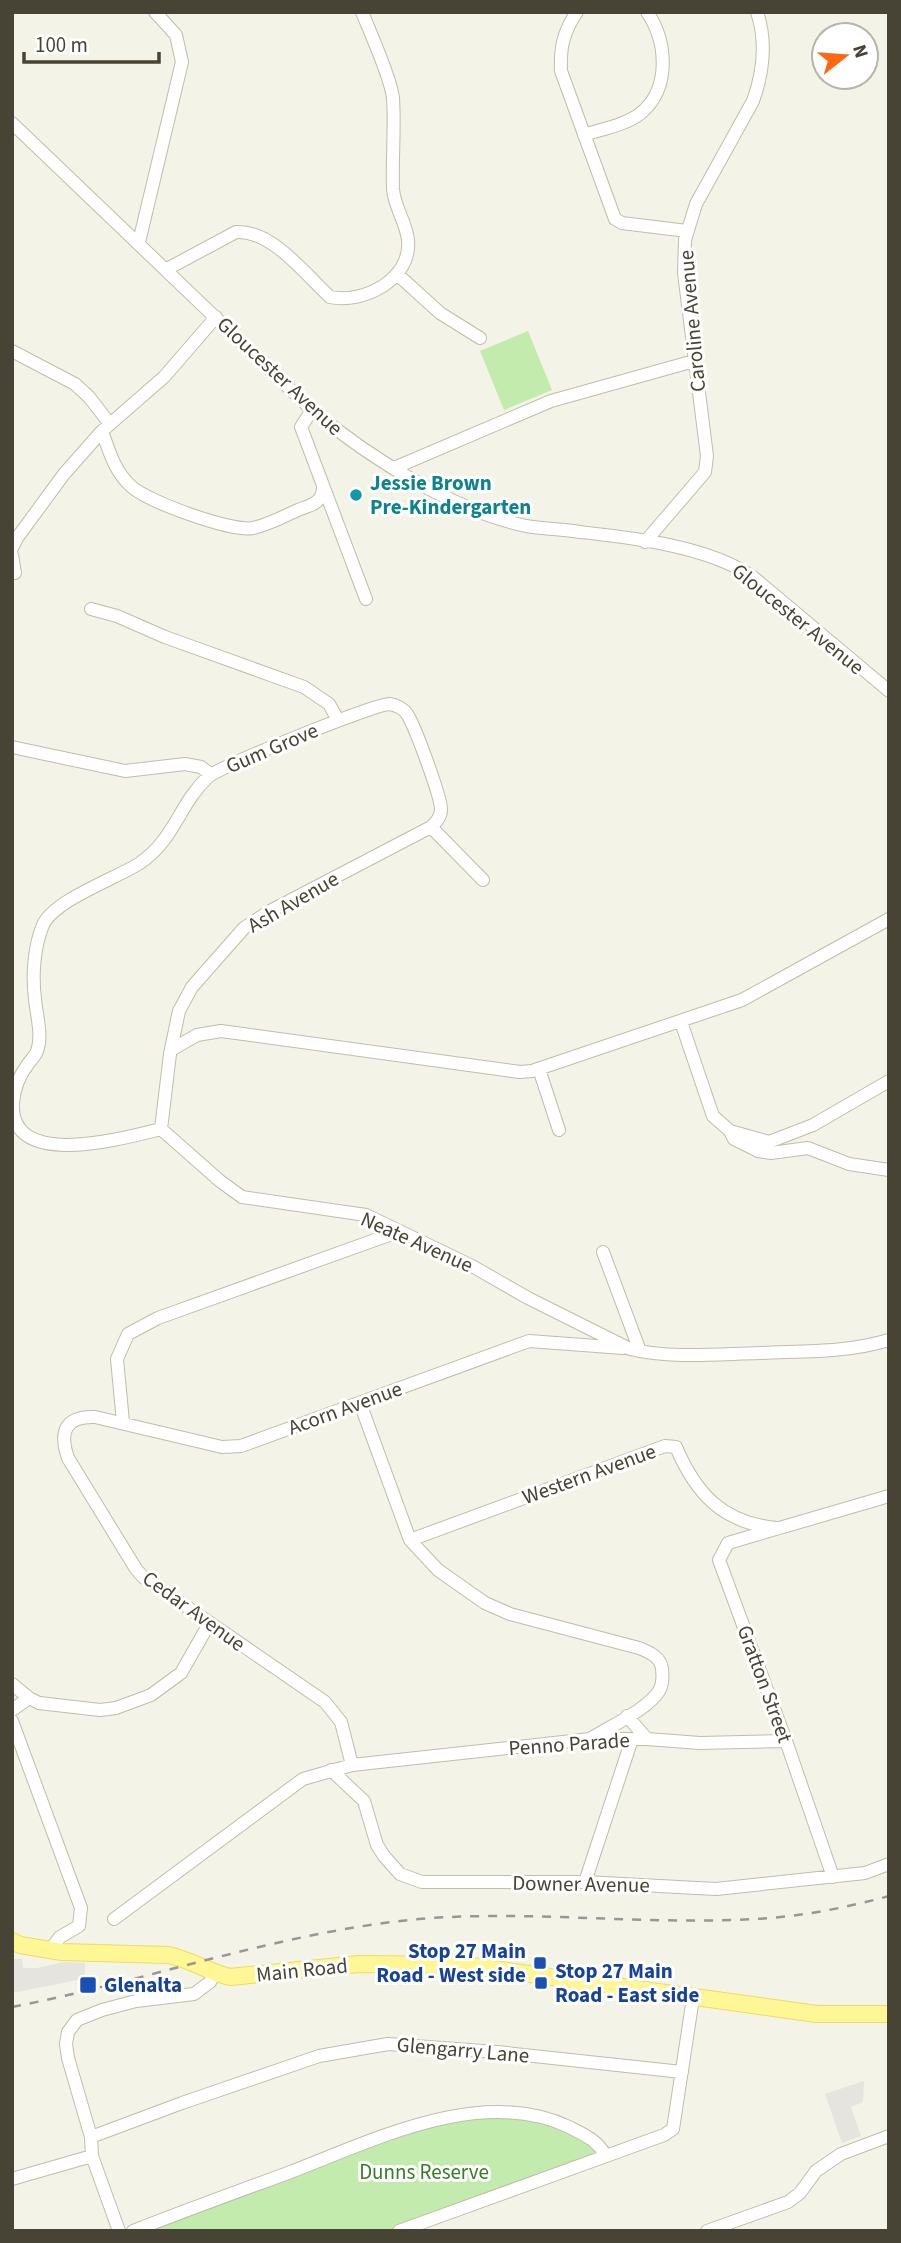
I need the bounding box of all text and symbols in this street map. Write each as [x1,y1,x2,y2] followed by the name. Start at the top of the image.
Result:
[24,21,159,65] scale bar
[810,21,880,91] north arrow
[35,30,88,60] text: 100 m
[845,41,875,61] text: N
[671,249,713,393] street label: Caroline Avenue
[210,310,350,442] street label: Gloucester Avenue
[370,468,531,522] place label: Jessie Brown Pre-Kindergarten
[348,487,364,503] marker: Jessie Brown Pre-Kindergarten
[725,556,871,682] street label: Gloucester Avenue
[221,715,323,781] street label: Gum Grove
[242,864,344,940] street label: Ash Avenue
[356,1204,478,1280] street label: Neate Avenue
[284,1373,406,1443] street label: Acorn Avenue
[518,1436,660,1512] street label: Western Avenue
[136,1563,252,1659] street label: Cedar Avenue
[730,1621,800,1747] street label: Gratton Street
[507,1725,631,1763] street label: Penno Parade
[512,1868,650,1900] street label: Downer Avenue
[376,1936,526,1990] place label: Stop 27 Main Road - West side
[255,1950,349,1990] street label: Main Road
[532,1955,548,1971] marker: Stop 27 Main Road - West side
[555,1956,699,2010] place label: Stop 27 Main Road - East side
[104,1970,182,2000] place label: Glenalta
[78,1975,98,1995] marker: Glenalta
[533,1975,549,1991] marker: Stop 27 Main Road - East side
[396,2029,530,2071] street label: Glengarry Lane
[359,2157,489,2187] park label: Dunns Reserve

